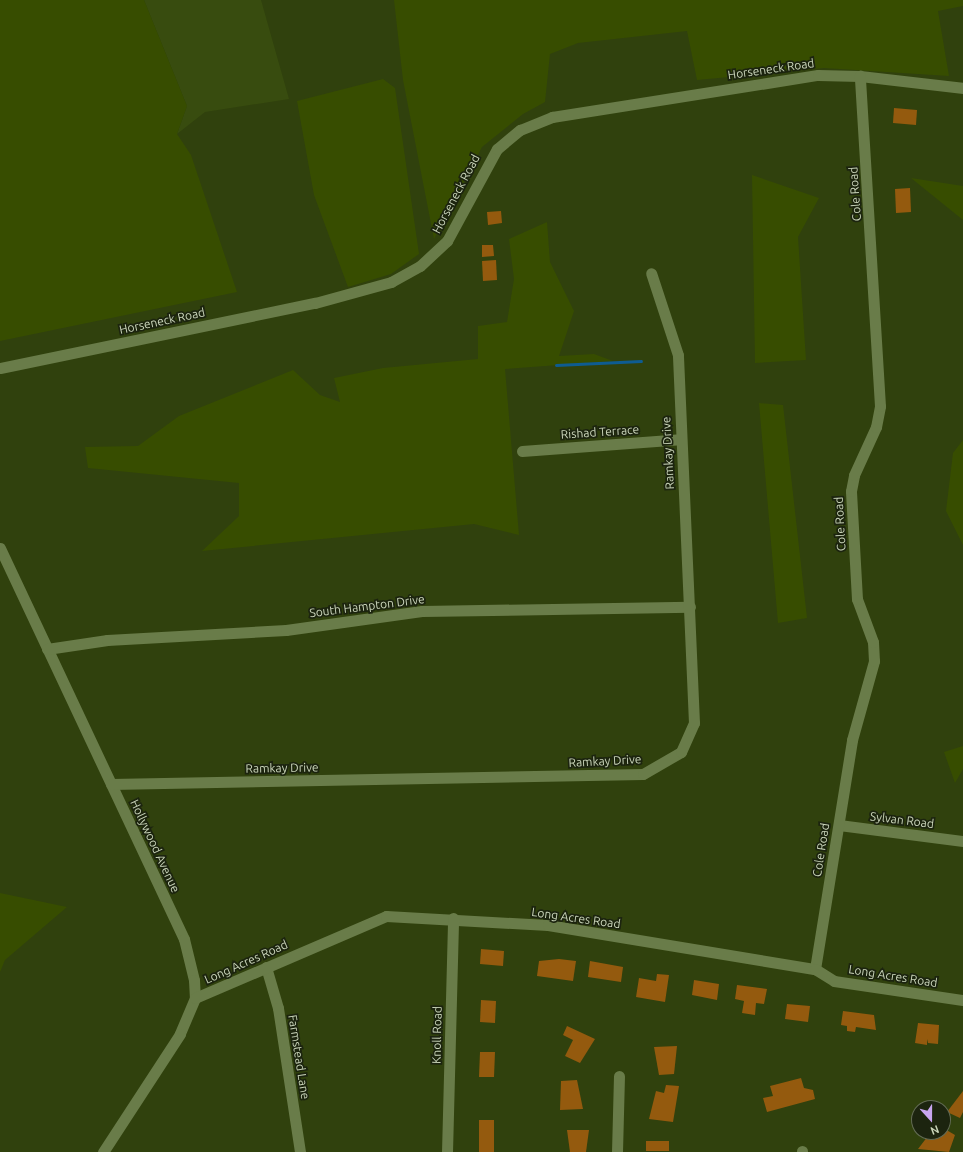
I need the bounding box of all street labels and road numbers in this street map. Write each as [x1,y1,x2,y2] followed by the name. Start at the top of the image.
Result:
[727,56,815,82] street label: Horseneck Road
[429,152,483,236] street label: Horseneck Road
[846,166,864,222] street label: Cole Road
[118,305,206,337] street label: Horseneck Road
[659,416,677,490] street label: Ramkay Drive
[560,422,640,442] street label: Rishad Terrace
[831,496,849,552] street label: Cole Road
[309,592,425,620] street label: South Hampton Drive
[568,752,642,770] street label: Ramkay Drive
[245,760,319,776] street label: Ramkay Drive
[127,797,183,895] street label: Hollywood Avenue
[869,809,935,831] street label: Sylvan Road
[810,822,832,878] street label: Cole Road
[531,905,621,931] street label: Long Acres Road
[202,937,290,987] street label: Long Acres Road
[848,962,938,990] street label: Long Acres Road
[429,1006,445,1064] street label: Knoll Road
[285,1014,313,1100] street label: Farmstead Lane

